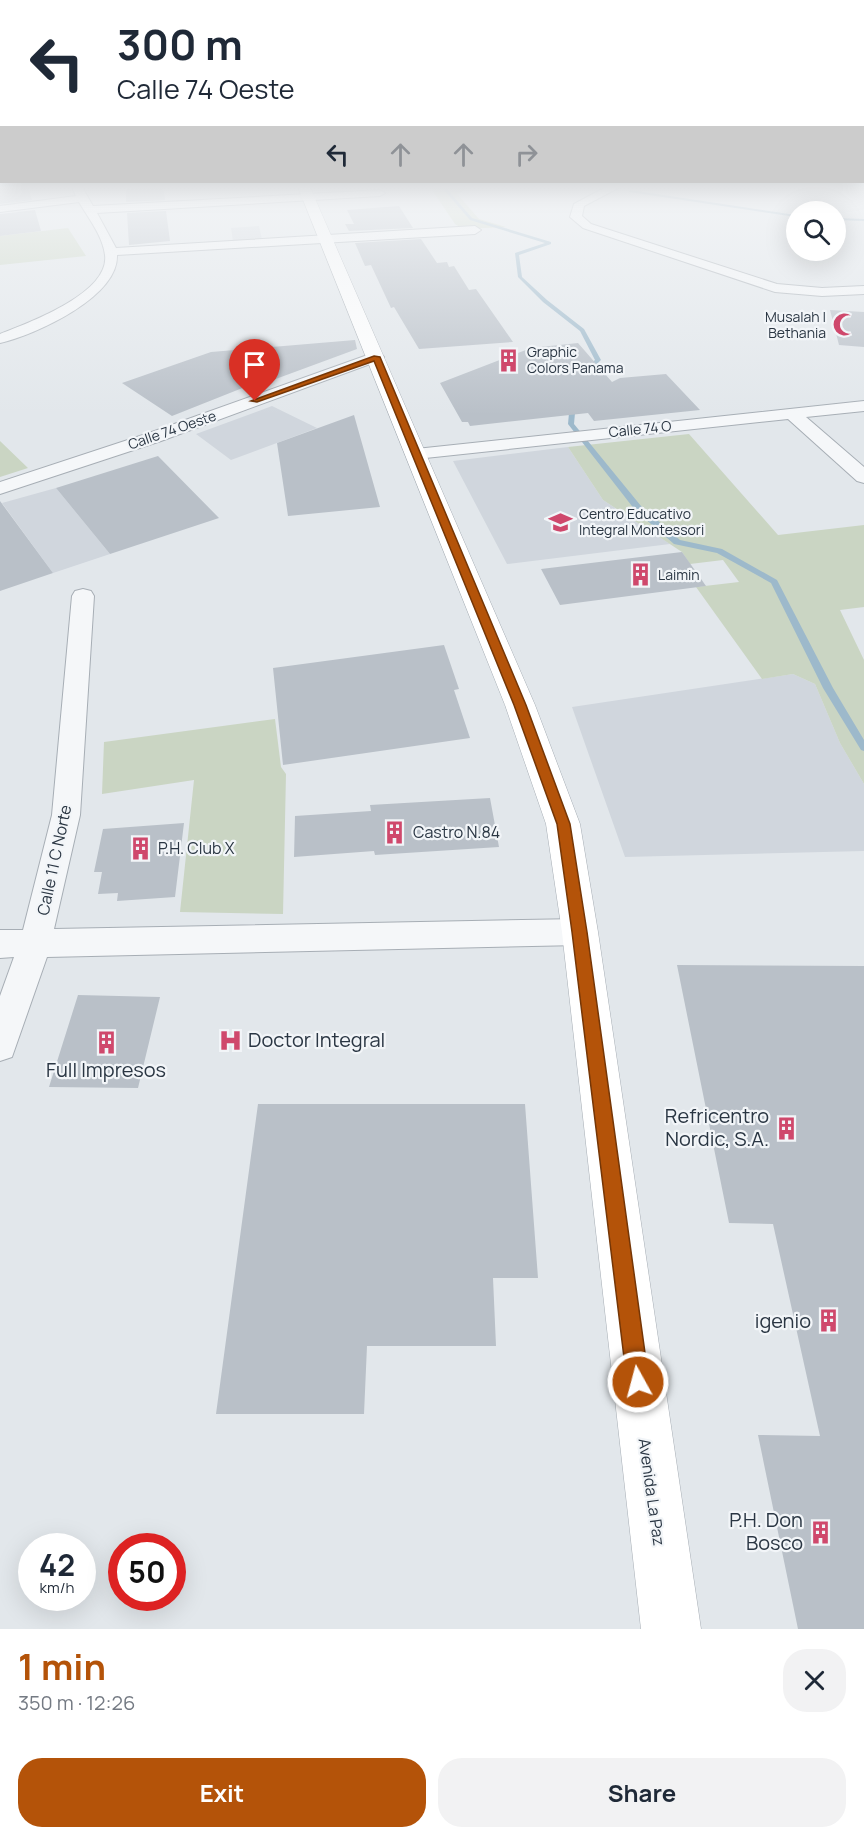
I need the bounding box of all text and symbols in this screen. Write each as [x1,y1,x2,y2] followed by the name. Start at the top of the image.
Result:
[117,15,243,73] text: 300 m
[18,24,96,102] icon: left
[117,70,294,107] text: Calle 74 Oeste
[321,138,354,171] icon: left
[384,138,417,171] icon: ahead
[447,138,480,171] icon: ahead
[510,138,543,171] icon: right
[786,201,846,261] map controls
[786,201,846,261] button: search
[765,307,826,342] place label: Musalah | Bethania
[831,312,857,338] mosque icon: Musalah | Bethania
[229,339,280,401] pin
[527,342,623,377] place label: Graphic Colors Panama
[496,347,522,373] building icon: Graphic Colors Panama
[238,348,271,381] icon: arrive
[125,406,218,453] street label: Calle 74 Oeste
[608,416,672,441] street label: Calle 74 O
[579,504,704,539] place label: Centro Educativo Integral Montessori
[548,509,574,535] school or university icon: Centro Educativo Integral Montessori
[627,562,653,588] building icon: Laimin
[658,565,700,584] place label: Laimin
[32,803,76,917] street label: Calle 11 C Norte
[382,819,408,845] building icon: Castro N.84
[413,821,500,843] place label: Castro N.84
[127,835,153,861] building icon: P.H. Club X
[158,837,235,859] place label: P.H. Club X
[248,1026,385,1053] place label: Doctor Integral
[217,1027,243,1053] hospital icon: Doctor Integral
[93,1029,119,1055] building icon: Full Impresos
[46,1056,166,1083] place label: Full Impresos
[665,1102,769,1152] place label: Refricentro Nordic, S.A.
[774,1115,800,1141] building icon: Refricentro Nordic, S.A.
[755,1307,811,1334] place label: igenio
[816,1308,842,1334] building icon: igenio
[606,1350,670,1414] position arrow
[634,1437,670,1547] street label: Avenida La Paz
[729,1506,803,1556] place label: P.H. Don Bosco
[808,1519,834,1545] building icon: P.H. Don Bosco
[108,1533,186,1611] speed limit sign: 50
[39,1544,75,1585] text: 42
[40,1577,74,1598] text: km/h
[18,1642,106,1691] text: 1 min
[783,1649,846,1712] button: close
[18,1689,135,1716] text: 350 m · 12:26
[18,1758,426,1827] button: Exit
[438,1758,846,1827] button: Share

